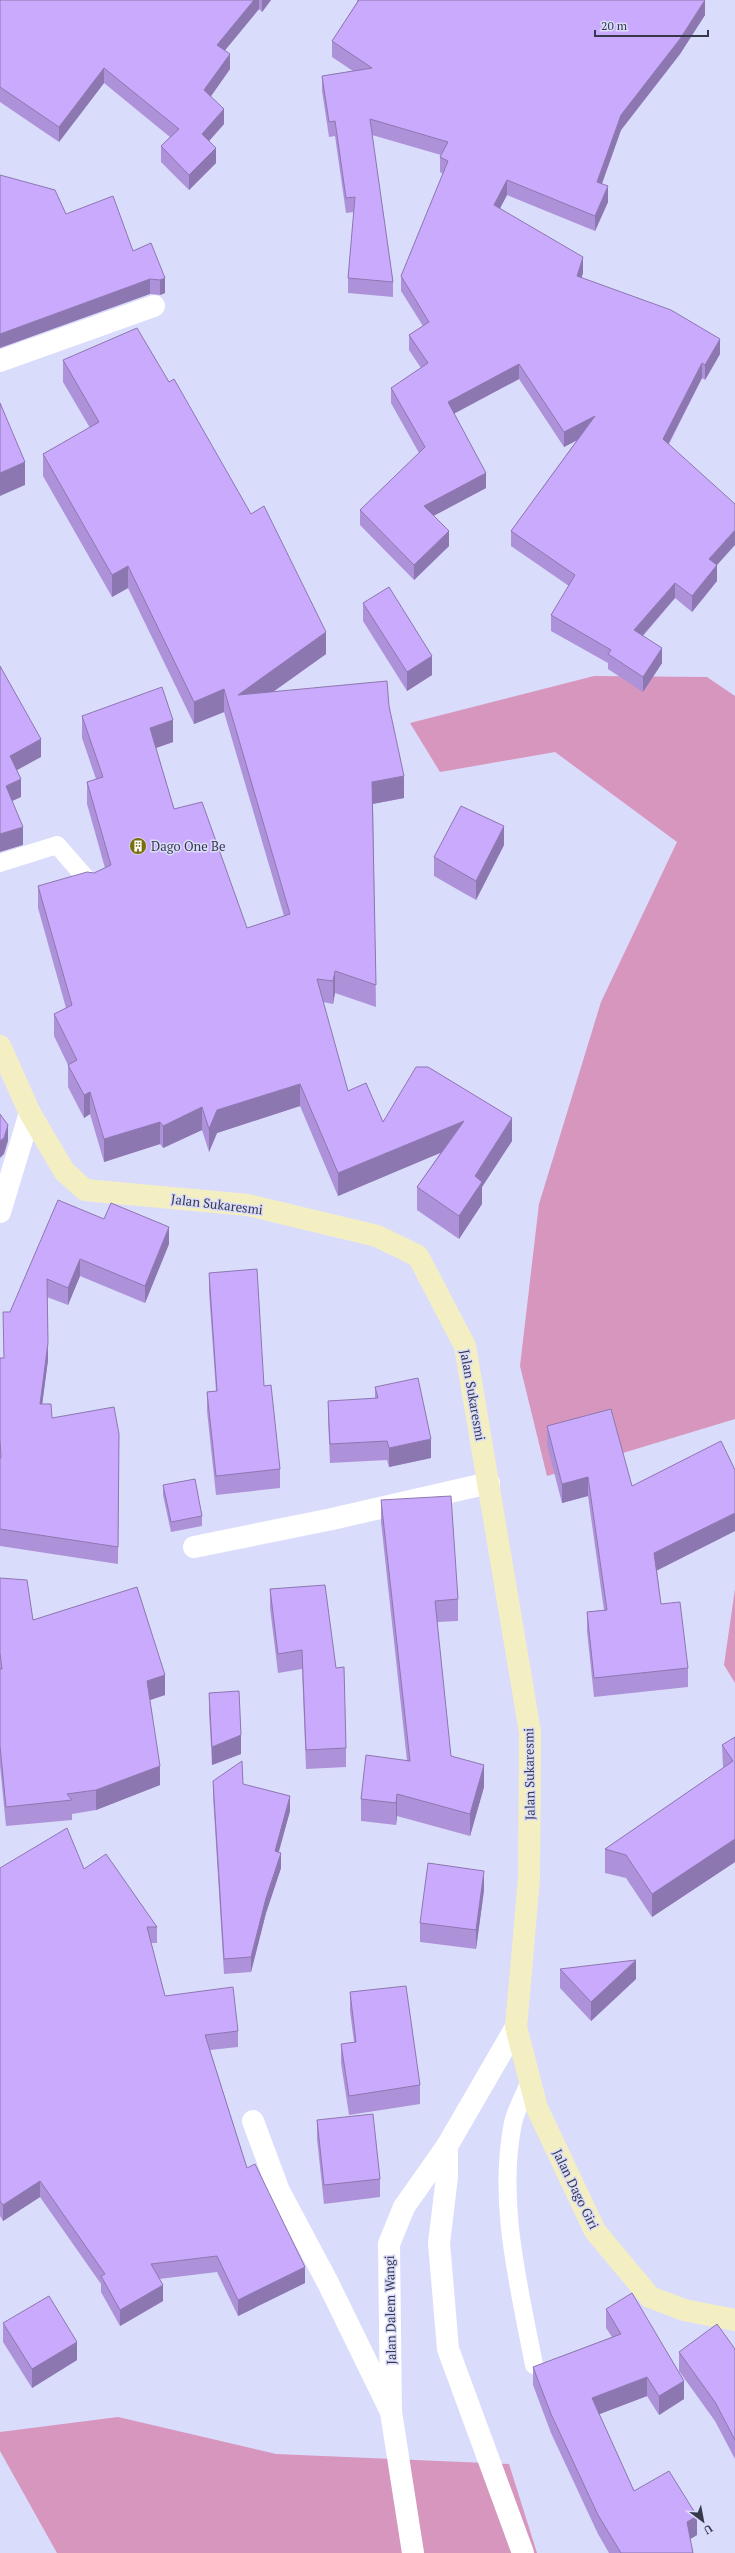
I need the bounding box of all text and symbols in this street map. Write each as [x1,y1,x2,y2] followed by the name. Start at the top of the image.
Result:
[595,12,708,38] scale bar
[601,18,628,33] text: 20 m
[128,836,148,856] building icon: Dago One Be
[151,837,226,855] place label: Dago One Be
[170,1189,264,1219] street label: Jalan Sukaresmi
[456,1348,490,1442] street label: Jalan Sukaresmi
[519,1728,539,1820] street label: Jalan Sukaresmi
[549,2146,603,2232] street label: Jalan Dago Giri
[380,2255,400,2365] street label: Jalan Dalem Wangi
[683,2501,723,2541] north arrow
[701,2521,715,2538] text: U

